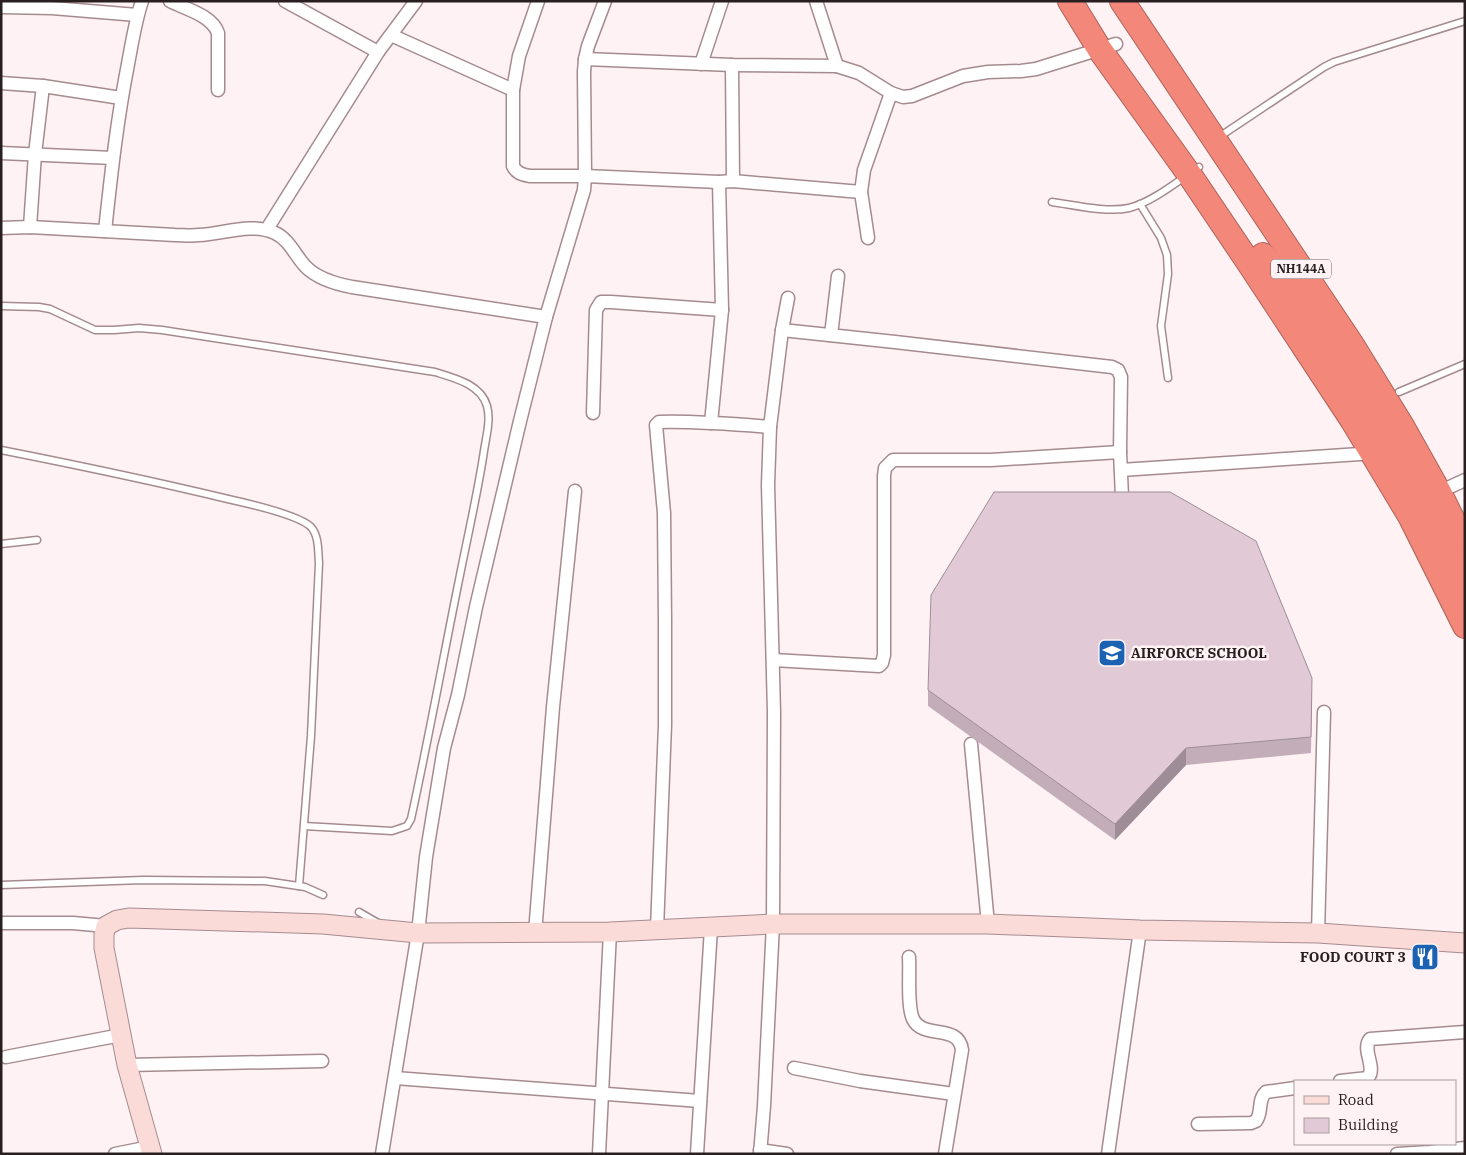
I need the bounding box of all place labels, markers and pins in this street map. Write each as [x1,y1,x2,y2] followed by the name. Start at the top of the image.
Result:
[1097,638,1127,668] school or university icon: AIRFORCE SCHOOL
[1131,644,1267,662] place label: AIRFORCE SCHOOL
[1410,942,1440,972] restaurant icon: FOOD COURT 3
[1300,948,1406,966] place label: FOOD COURT 3

